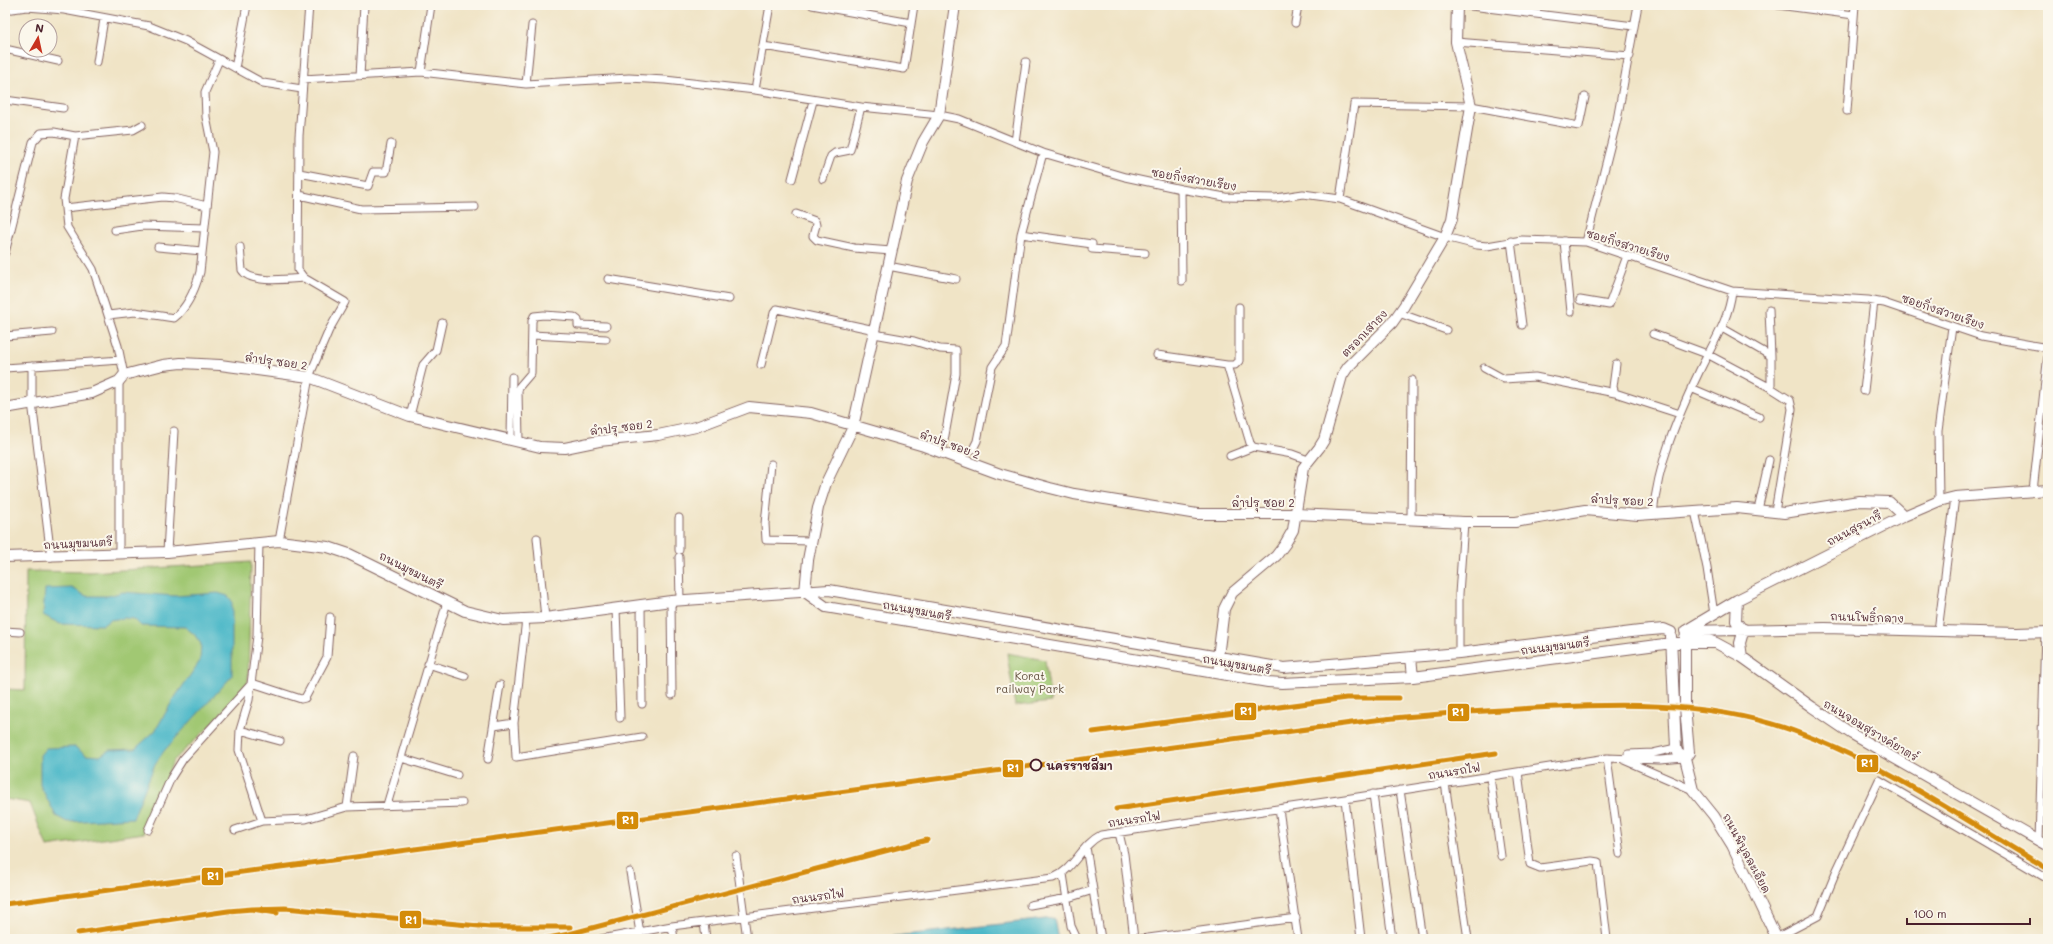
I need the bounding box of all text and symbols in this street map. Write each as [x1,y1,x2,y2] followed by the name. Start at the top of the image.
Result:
[18,18,58,58] north arrow
[34,20,45,36] text: N
[1150,162,1238,194] street label: ซอยกิ่งสวายเรียง
[1584,223,1672,265] street label: ซอยกิ่งสวายเรียง
[1900,287,1987,332] street label: ซอยกิ่งสวายเรียง
[1338,306,1390,360] street label: ตรอกเสาธง
[243,349,308,376] street label: ลำปรุ ซอย 2
[589,416,654,441] street label: ลำปรุ ซอย 2
[917,426,982,465] street label: ลำปรุ ซอย 2
[1590,491,1654,512] street label: ลำปรุ ซอย 2
[1231,495,1295,513] street label: ลำปรุ ซอย 2
[1824,507,1886,551] street label: ถนนสุรนารี
[43,534,114,555] street label: ถนนมุขมนตรี
[375,547,446,595] street label: ถนนมุขมนตรี
[881,596,953,626] street label: ถนนมุขมนตรี
[1830,605,1904,626] street label: ถนนโพธิ์กลาง
[1520,634,1591,661] street label: ถนนมุขมนตรี
[1201,650,1273,680] street label: ถนนมุขมนตรี
[996,668,1064,696] park label: Korat railway Park
[1819,695,1922,767] street label: ถนนจอมสุรางค์ยาตร์
[1234,702,1257,721] line badge: R1
[1240,703,1252,718] text: R1
[1447,703,1470,722] line badge: R1
[1452,704,1464,719] text: R1
[1856,754,1879,773] line badge: R1
[1861,755,1873,770] text: R1
[1046,757,1113,773] place label: นครราชสีมา
[1029,758,1043,772] marker: นครราชสีมา
[1002,759,1024,778] line badge: R1
[1427,759,1481,783] street label: ถนนรถไฟ
[1007,760,1019,775] text: R1
[1107,808,1161,830] street label: ถนนรถไฟ
[1718,810,1775,897] street label: ถนนพิบูลละเอียด
[616,811,639,830] line badge: R1
[622,812,634,827] text: R1
[201,867,224,886] line badge: R1
[207,868,219,883] text: R1
[791,885,845,907] street label: ถนนรถไฟ
[1907,900,2030,926] scale bar
[1913,905,1947,921] text: 100 m
[399,910,422,929] line badge: R1
[405,912,417,927] text: R1

